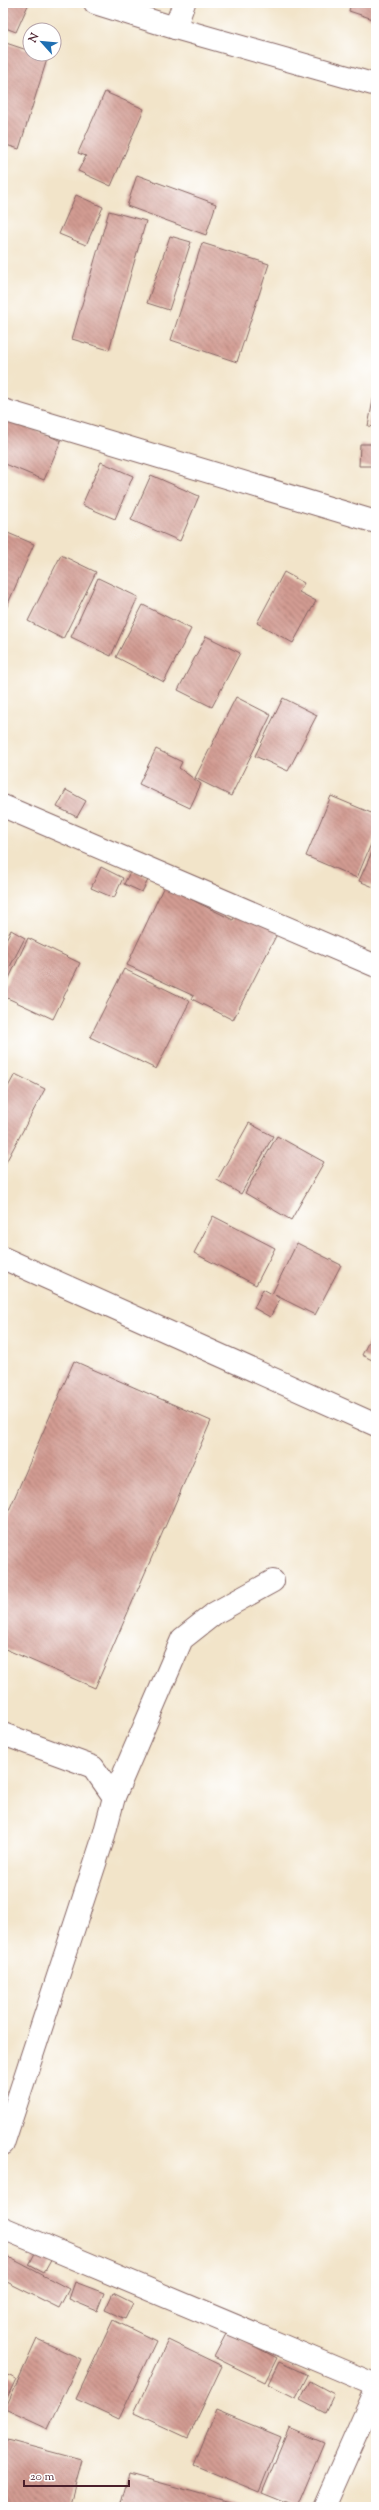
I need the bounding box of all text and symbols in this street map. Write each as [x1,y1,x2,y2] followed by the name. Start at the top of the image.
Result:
[22,22,62,62] north arrow
[24,30,43,46] text: N
[24,2462,129,2488] scale bar
[30,2468,55,2486] text: 20 m

